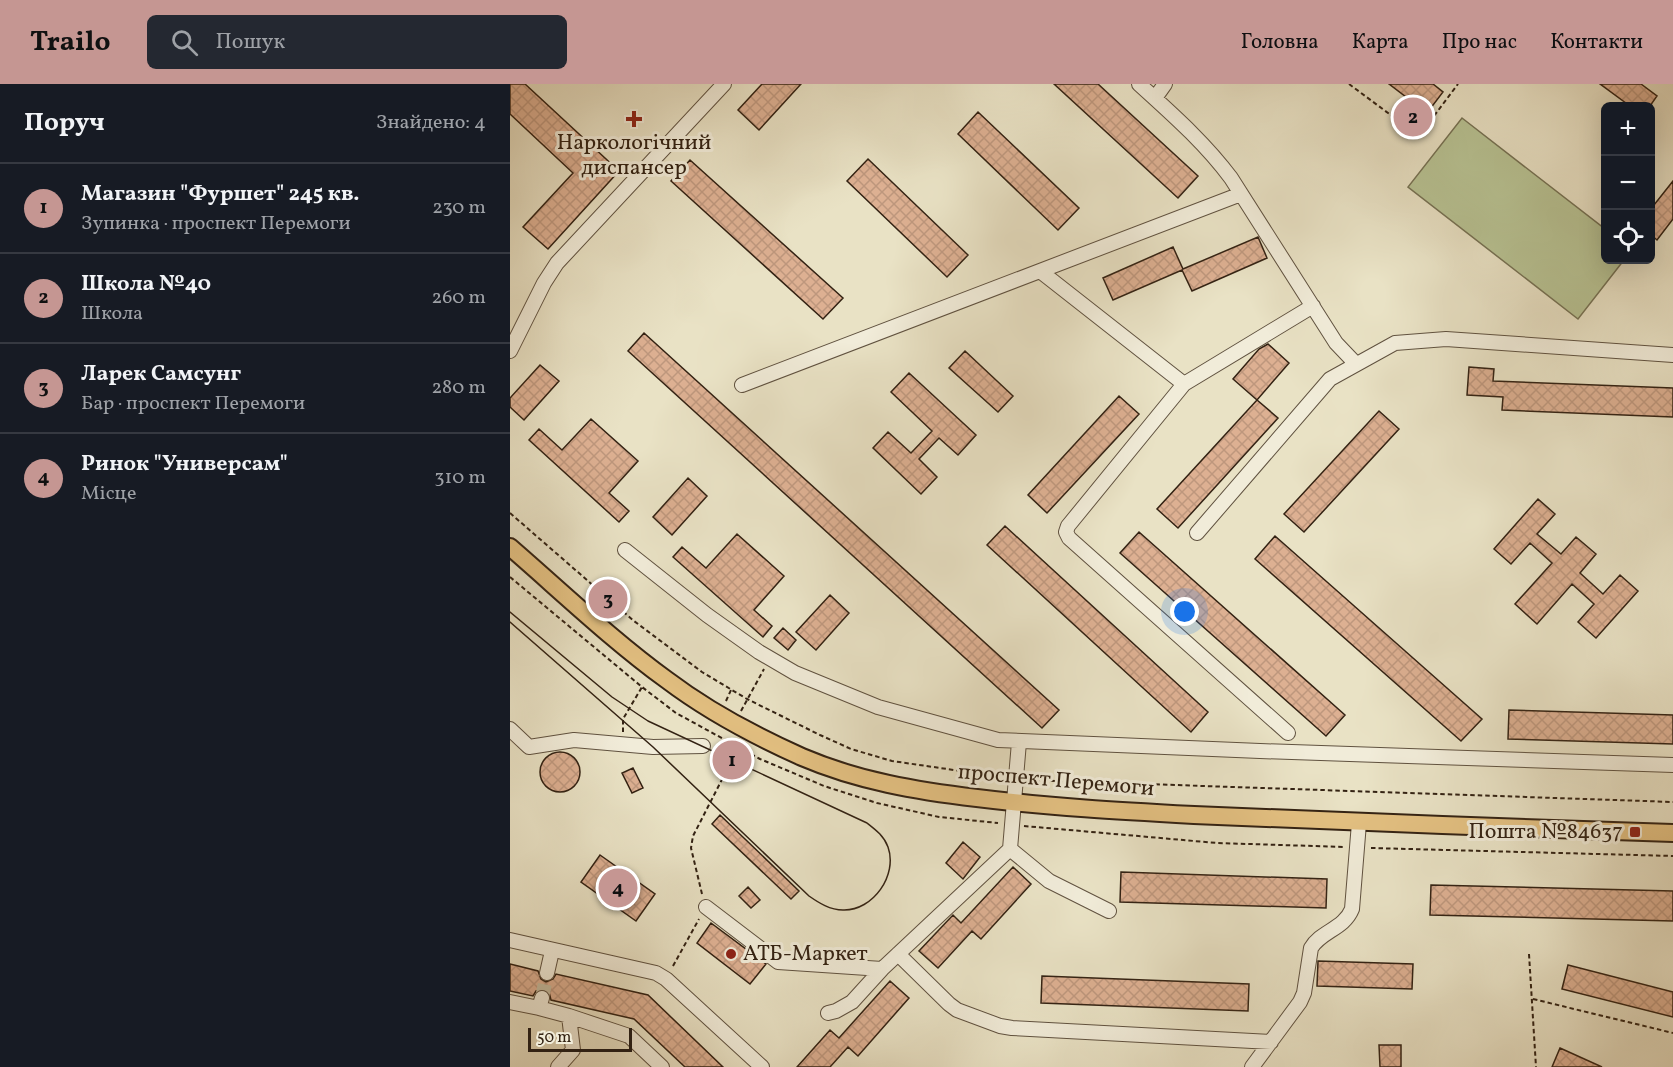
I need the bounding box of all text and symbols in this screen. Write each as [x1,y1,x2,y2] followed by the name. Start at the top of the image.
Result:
[147,15,567,69] search box
[30,23,111,62] text: Trailo
[168,26,201,59] icon: search
[216,27,285,58] text: Пошук
[1241,28,1319,57] text: Головна
[1352,28,1409,57] text: Карта
[1442,28,1517,57] text: Про нас
[1550,28,1643,57] text: Контакти
[1394,94,1432,140] pin: 2
[1601,102,1655,264] map controls
[1601,102,1655,156] button: +
[24,105,105,141] text: Поруч
[376,109,486,137] text: Знайдено: 4
[625,110,643,128] marker: Наркологічний диспансер
[557,128,711,184] place label: Наркологічний диспансер
[1601,156,1655,210] button: −
[81,179,360,210] text: Магазин "Фуршет" 245 кв.
[39,194,48,222] text: 1
[432,194,486,222] text: 230 m
[81,210,351,238] text: Зупинка · проспект Перемоги
[1601,210,1655,264] button: locate
[81,269,211,300] text: Школа №40
[38,284,49,312] text: 2
[431,284,486,312] text: 260 m
[81,300,143,328] text: Школа
[81,359,241,390] text: Ларек Самсунг
[38,374,49,402] text: 3
[431,374,486,402] text: 280 m
[81,390,305,418] text: Бар · проспект Перемоги
[81,449,288,480] text: Ринок "Универсам"
[37,464,50,492] text: 4
[434,464,486,492] text: 310 m
[81,480,136,508] text: Місце
[588,576,628,622] pin: 3
[1170,597,1199,626] your location
[712,738,752,782] pin: 1
[957,757,1155,805] street label: проспект Перемоги
[1469,817,1623,848] place label: Пошта №84637
[1628,825,1642,839] marker: Пошта №84637
[598,866,638,910] pin: 4
[743,939,868,970] place label: АТБ-Маркет
[724,947,738,961] marker: АТБ-Маркет
[528,1025,632,1052] scale bar
[537,1027,571,1049] text: 50 m

